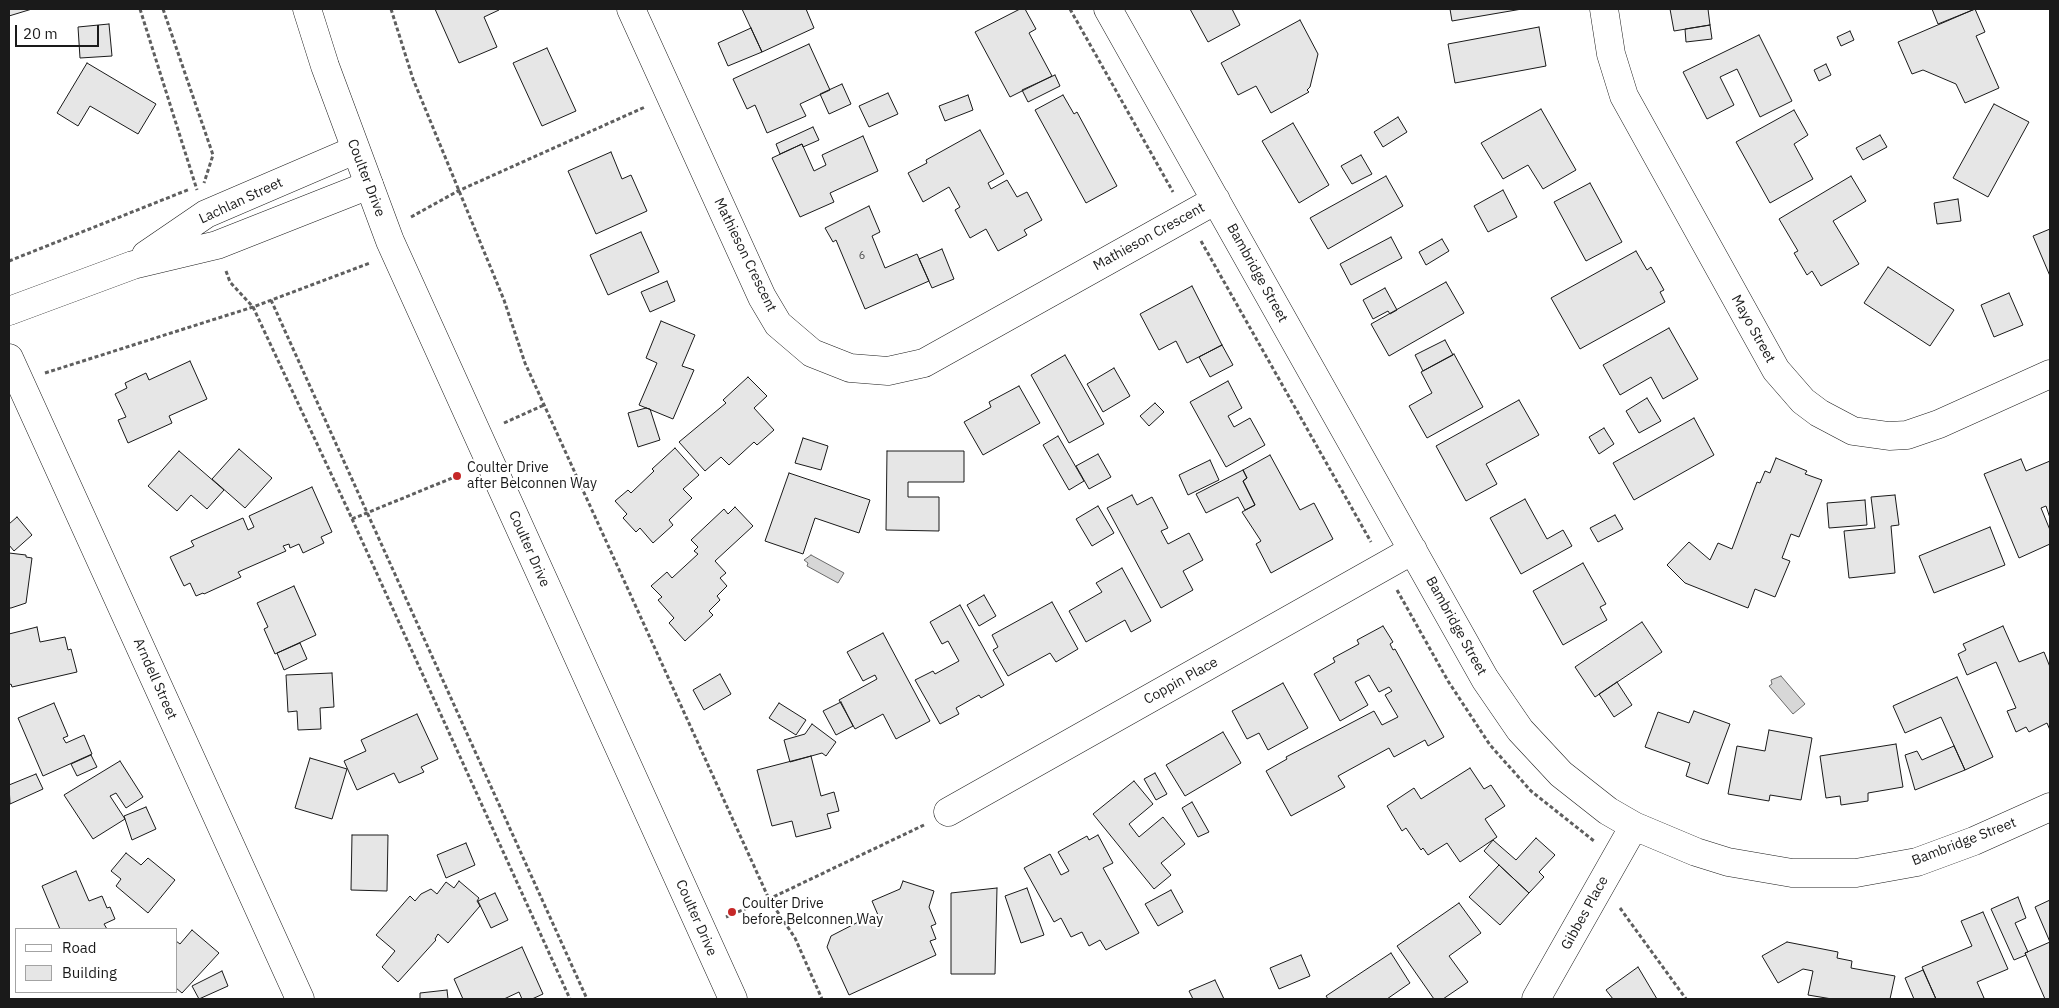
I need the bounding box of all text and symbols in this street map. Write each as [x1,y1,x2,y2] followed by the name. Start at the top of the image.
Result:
[18,15,101,47] scale bar
[23,24,58,43] text: 20 m
[344,137,388,219] street label: Coulter Drive
[196,174,286,228] street label: Lachlan Street
[710,195,780,315] street label: Mathieson Crescent
[1090,199,1208,275] street label: Mathieson Crescent
[1223,221,1291,325] street label: Bambridge Street
[859,249,865,263] house number: 6
[1727,292,1779,366] street label: Mayo Street
[467,460,597,492] place label: Coulter Drive after Belconnen Way
[451,470,463,482] marker: Coulter Drive after Belconnen Way
[505,508,553,590] street label: Coulter Drive
[1422,574,1490,678] street label: Bambridge Street
[130,636,180,722] street label: Arndell Street
[1141,654,1221,708] street label: Coppin Place
[1909,814,2019,870] street label: Bambridge Street
[1558,873,1612,953] street label: Gibbes Place
[672,877,720,959] street label: Coulter Drive
[742,896,883,929] place label: Coulter Drive before Belconnen Way
[726,906,738,918] marker: Coulter Drive before Belconnen Way
[15,928,178,993] legend
[62,938,97,957] text: Road
[62,963,117,982] text: Building

